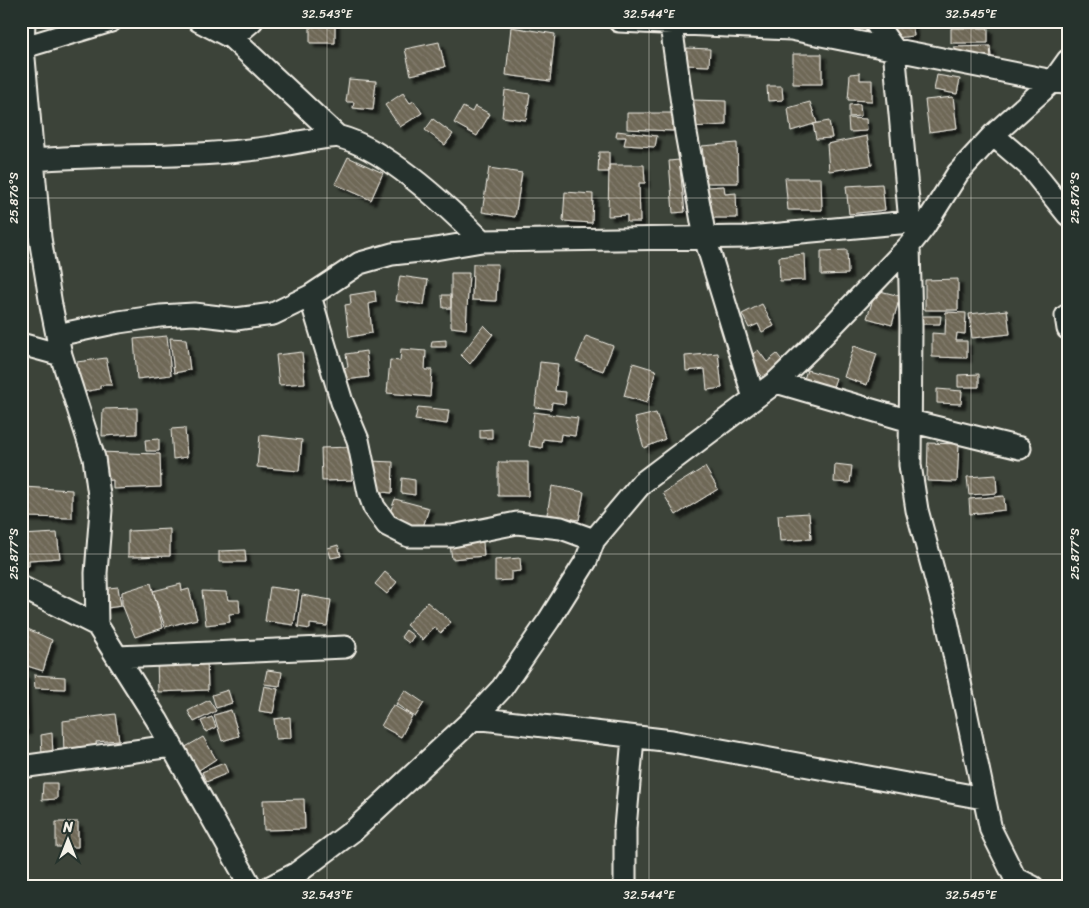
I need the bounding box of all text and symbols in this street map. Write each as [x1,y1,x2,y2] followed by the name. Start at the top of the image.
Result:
[302,3,354,25] text: 32.543°E
[623,3,676,25] text: 32.544°E
[945,3,998,25] text: 32.545°E
[3,172,25,224] text: 25.876°S
[1064,172,1086,224] text: 25.876°S
[3,528,25,580] text: 25.877°S
[1064,528,1086,580] text: 25.877°S
[62,815,73,840] text: N
[42,816,92,866] north arrow
[302,884,354,906] text: 32.543°E
[623,884,676,906] text: 32.544°E
[945,884,998,906] text: 32.545°E

